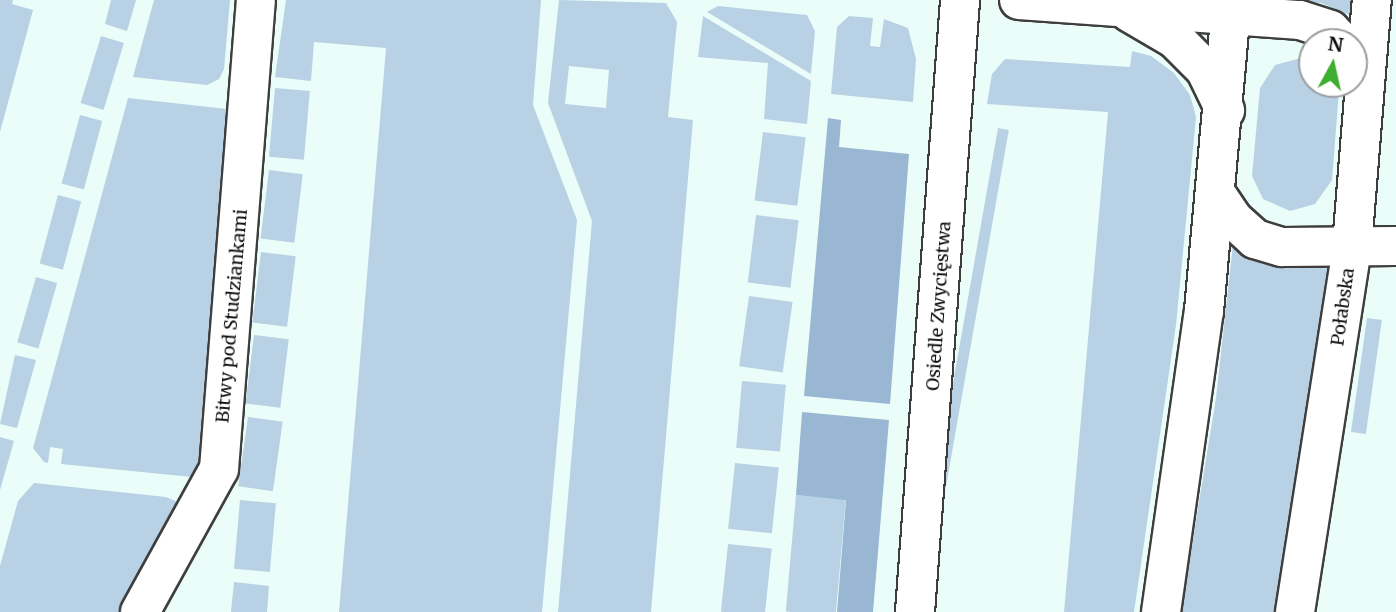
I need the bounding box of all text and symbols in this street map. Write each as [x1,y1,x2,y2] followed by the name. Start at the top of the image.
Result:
[1298,28,1368,98] north arrow
[1327,31,1345,57] text: N
[212,208,252,424] street label: Bitwy pod Studziankami
[922,220,956,392] street label: Osiedle Zwycięstwa
[1327,267,1359,347] street label: Połabska

